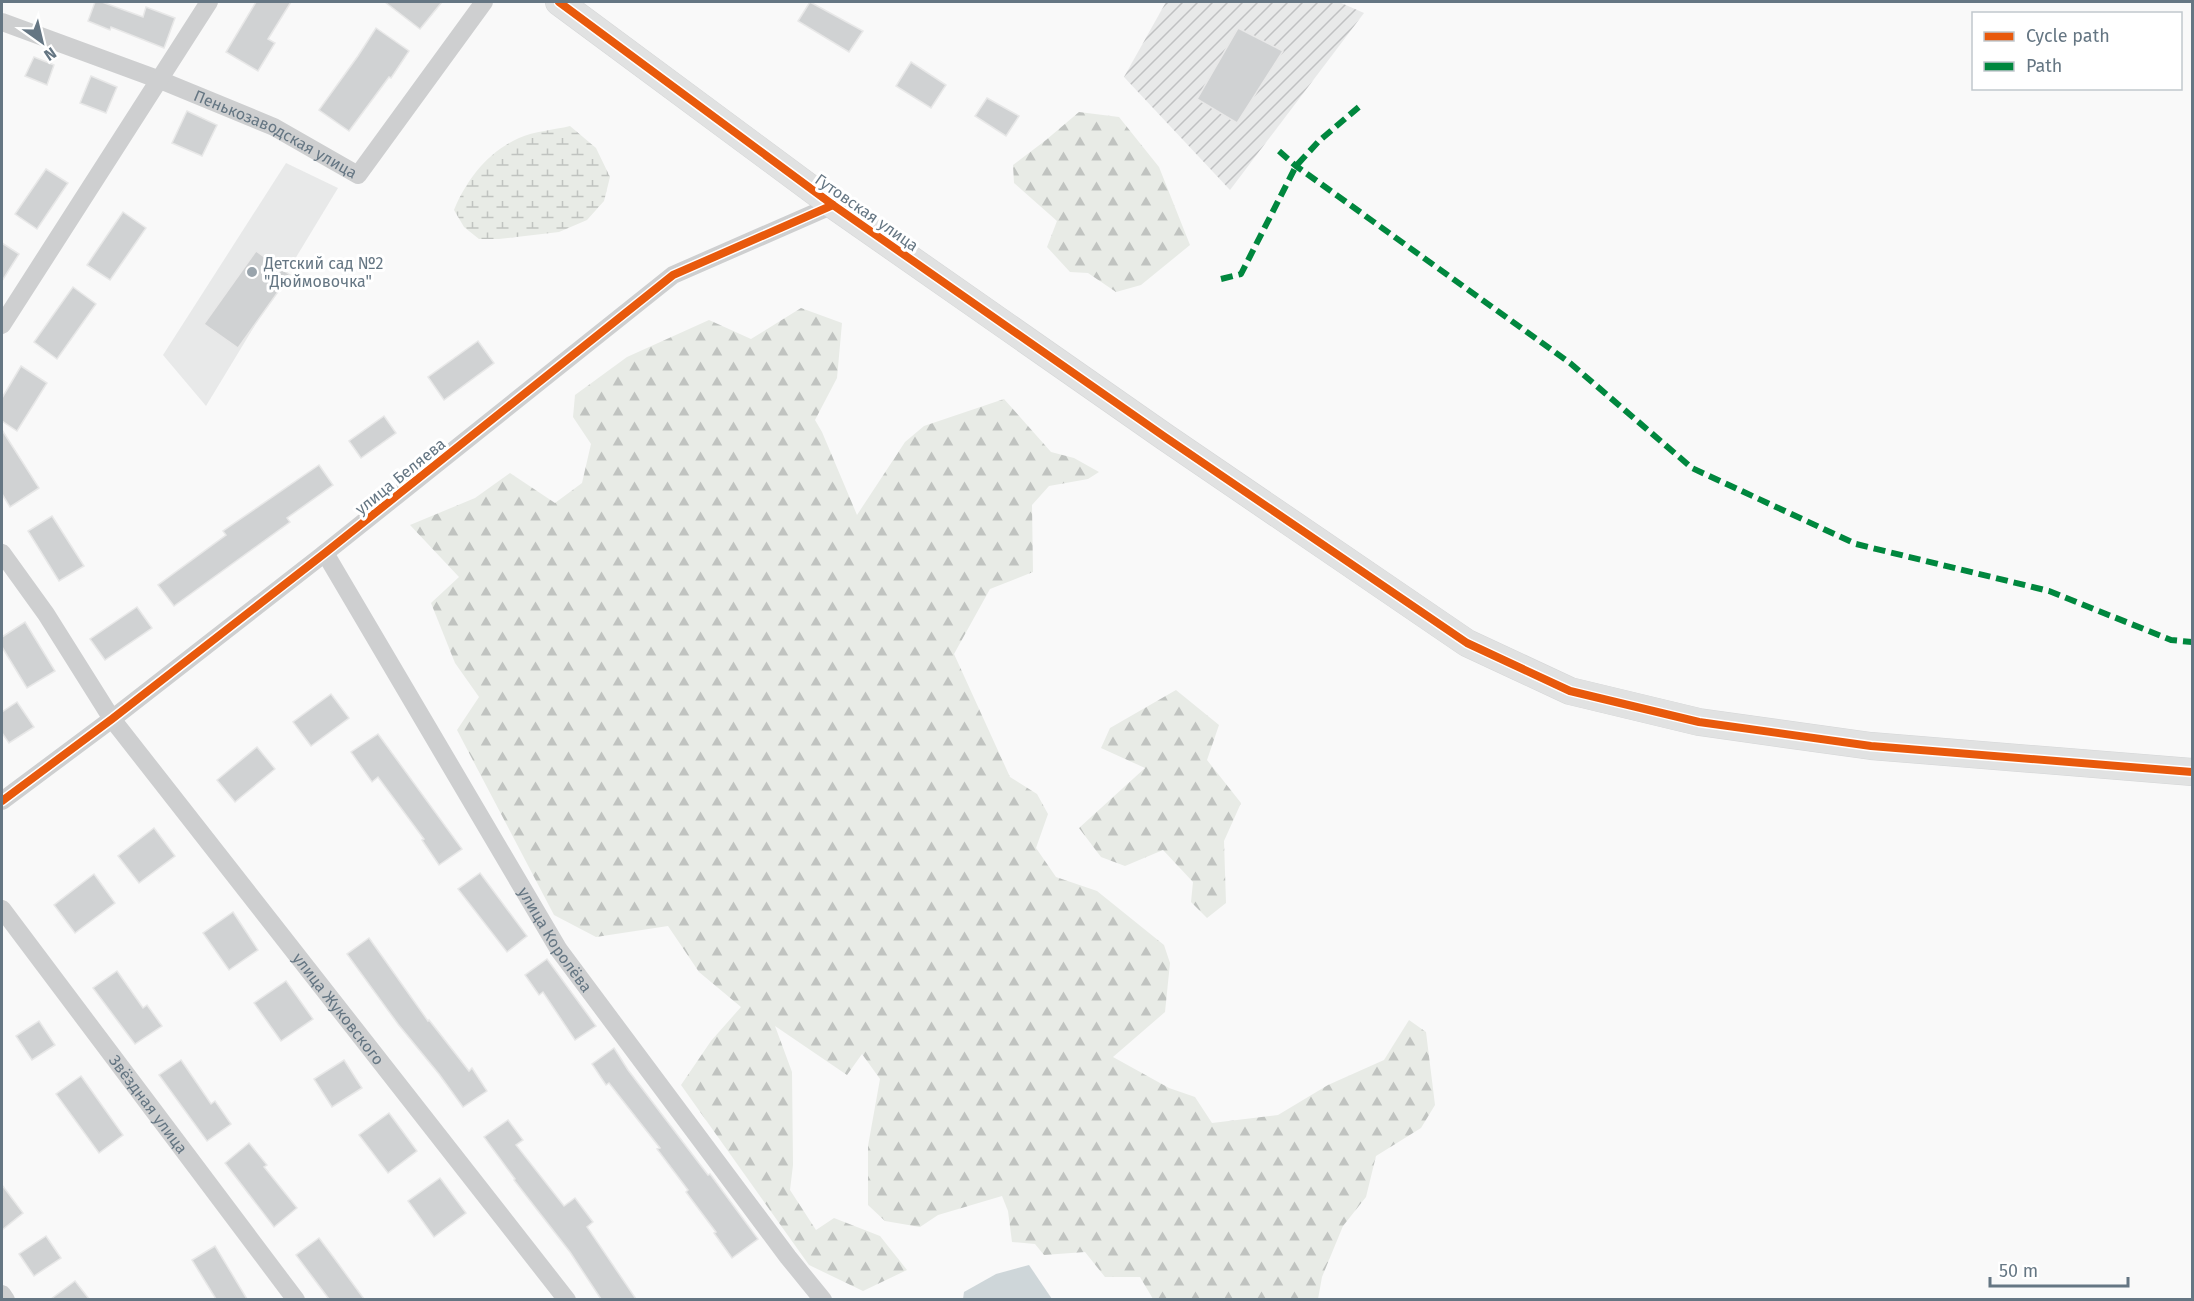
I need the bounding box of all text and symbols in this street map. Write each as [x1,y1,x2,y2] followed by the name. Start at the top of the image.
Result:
[12,12,72,72] north arrow
[1972,12,2182,90] legend
[2026,25,2110,47] text: Cycle path
[40,43,60,65] text: N
[2026,55,2062,77] text: Path
[191,86,361,183] street label: Пенькозаводская улица
[811,170,922,255] street label: Гутовская улица
[263,254,384,291] place label: Детский сад №2 "Дюймовочка"
[245,265,259,279] marker: Детский сад №2 "Дюймовочка"
[351,434,449,519] street label: улица Беляева
[514,884,596,996] street label: улица Королёва
[289,949,388,1069] street label: улица Жуковского
[105,1051,191,1157] street label: Звёздная улица
[1990,1250,2128,1288] scale bar
[1999,1260,2038,1282] text: 50 m

